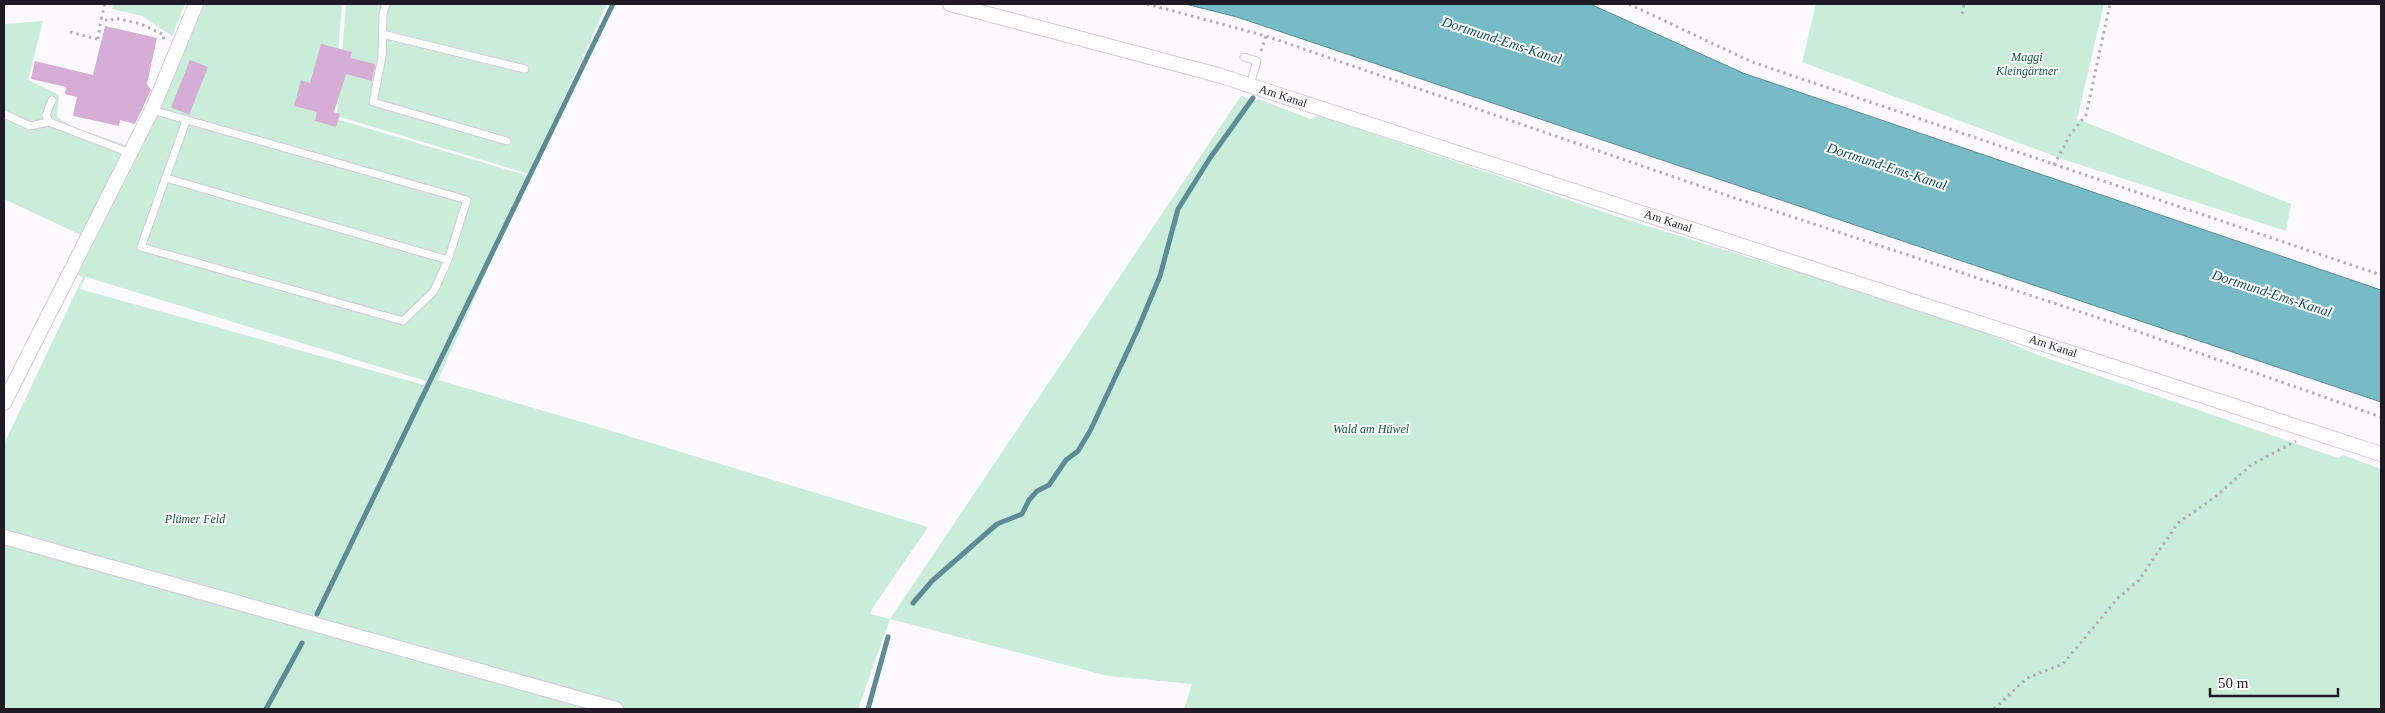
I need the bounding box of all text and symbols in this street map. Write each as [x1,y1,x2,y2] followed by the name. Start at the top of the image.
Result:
[1439,14,1564,67] water label: Dortmund-Ems-Kanal
[1995,50,2058,78] park label: Maggi Kleingärtner
[1257,82,1309,111] street label: Am Kanal
[1824,140,1949,193] water label: Dortmund-Ems-Kanal
[1642,207,1694,236] street label: Am Kanal
[2209,267,2334,320] water label: Dortmund-Ems-Kanal
[2027,332,2079,361] street label: Am Kanal
[1333,422,1410,436] park label: Wald am Hüwel
[164,512,226,526] park label: Plümer Feld
[2210,666,2338,698] scale bar
[2218,675,2249,691] text: 50 m

